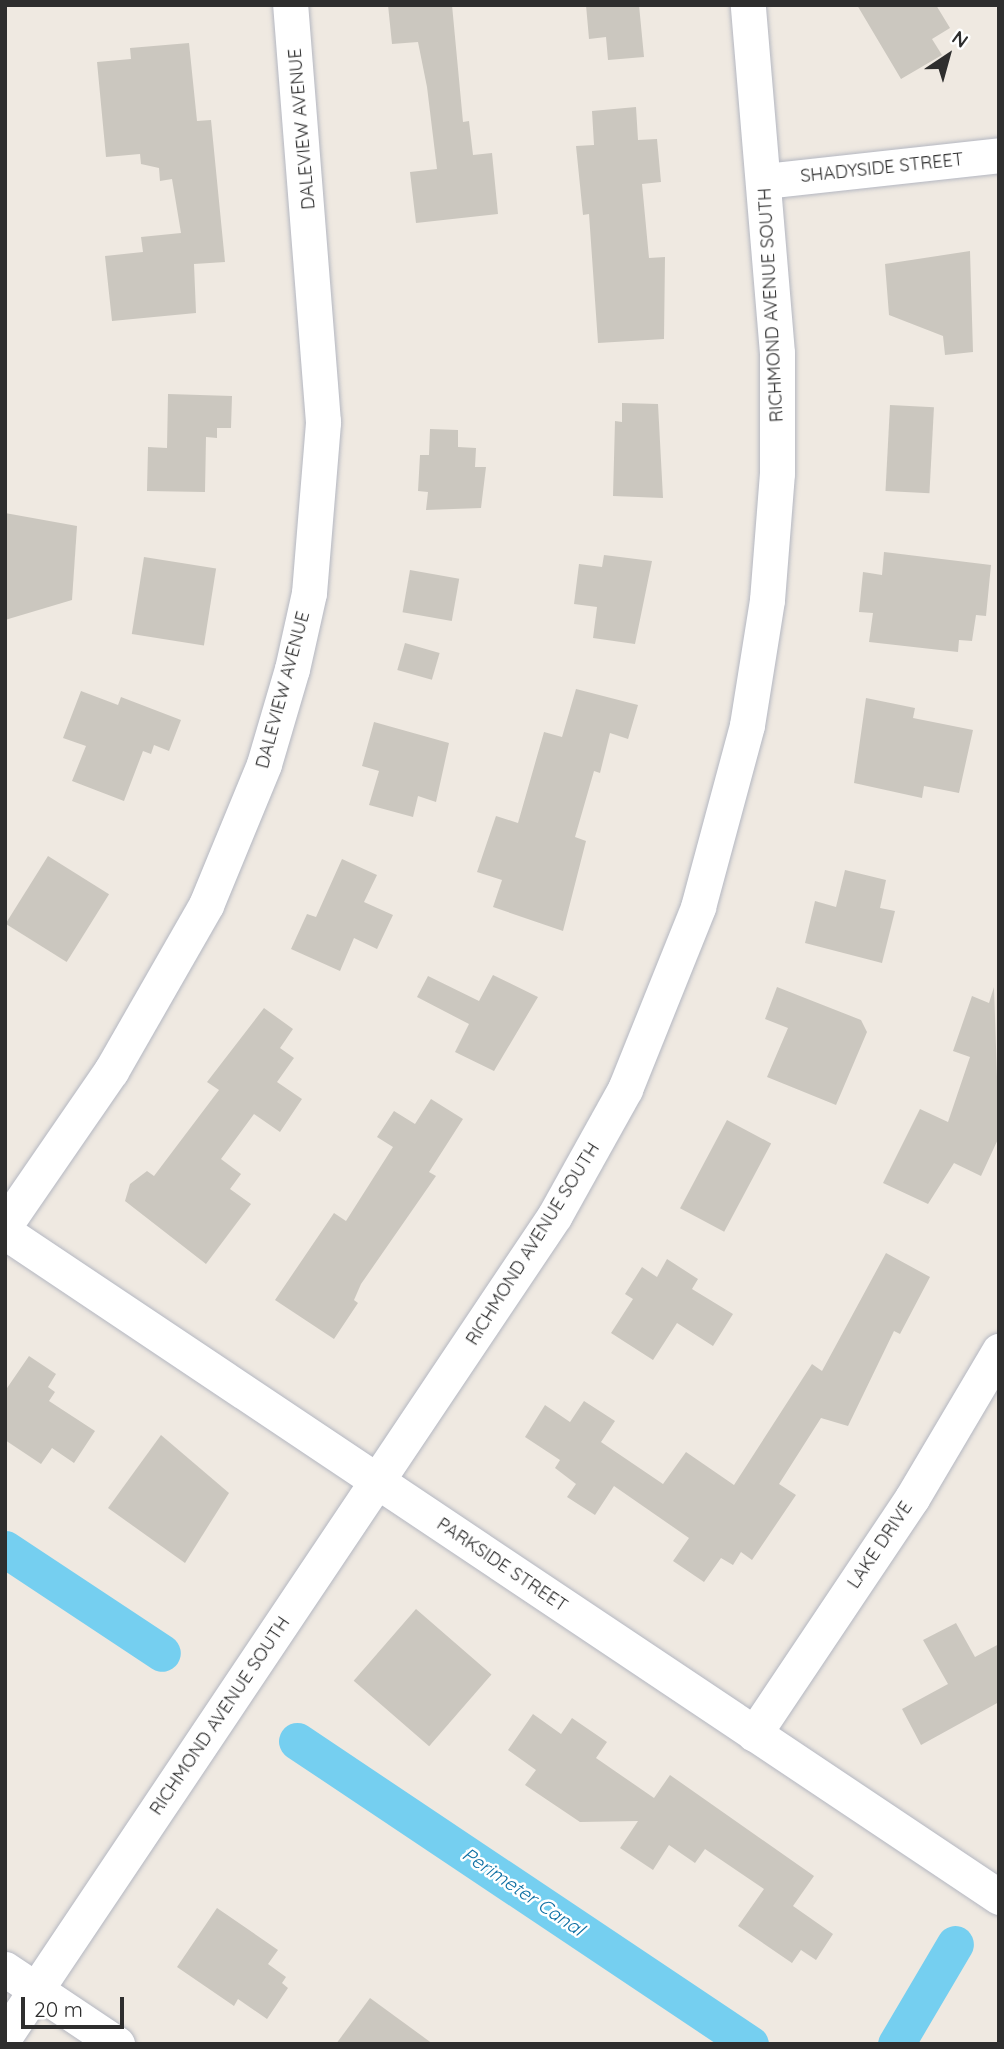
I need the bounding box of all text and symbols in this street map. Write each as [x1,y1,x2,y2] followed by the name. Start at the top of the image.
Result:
[913,21,983,91] north arrow
[948,25,973,53] text: N
[284,48,320,210] street label: DALEVIEW AVENUE
[799,149,965,187] street label: SHADYSIDE STREET
[754,187,788,423] street label: RICHMOND AVENUE SOUTH
[252,609,314,771] street label: DALEVIEW AVENUE
[462,1139,604,1349] street label: RICHMOND AVENUE SOUTH
[843,1497,917,1593] street label: LAKE DRIVE
[433,1513,571,1617] street label: PARKSIDE STREET
[145,1613,295,1819] street label: RICHMOND AVENUE SOUTH
[458,1843,588,1941] water label: Perimeter Canal
[24,1982,128,2026] scale bar
[34,1996,83,2022] text: 20 m

